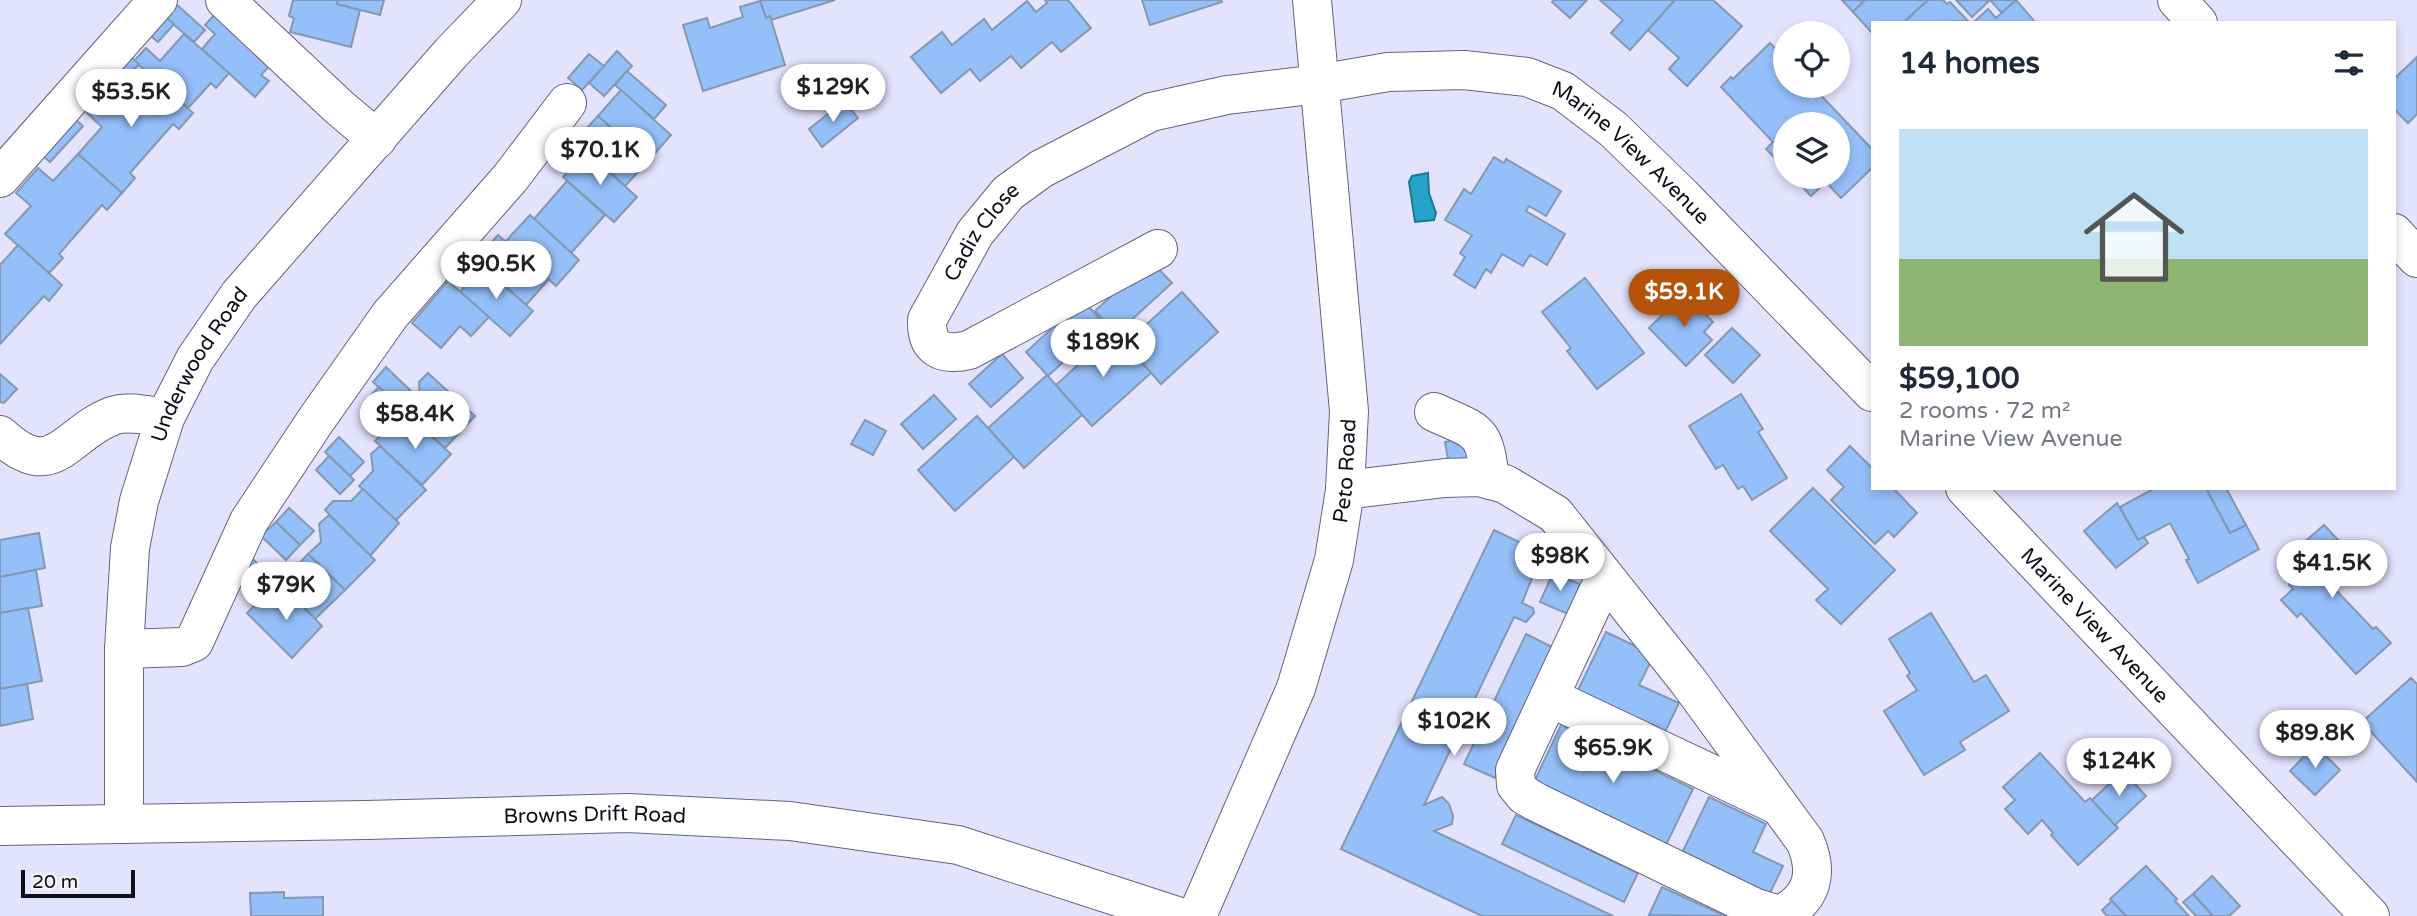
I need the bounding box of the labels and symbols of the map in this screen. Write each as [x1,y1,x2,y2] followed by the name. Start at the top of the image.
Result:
[784,64,882,124] pin: $129K
[74,69,188,129] pin: $53.5K
[1548,75,1715,230] street label: Marine View Avenue
[543,128,657,187] pin: $70.1K
[938,177,1024,286] street label: Cadiz Close
[439,242,553,301] pin: $90.5K
[1627,270,1741,329] pin: $59.1K
[146,282,253,445] street label: Underwood Road
[1054,320,1152,379] pin: $189K
[358,392,472,451] pin: $58.4K
[1327,418,1361,525] street label: Peto Road
[1519,534,1601,593] pin: $98K
[2275,540,2389,600] pin: $41.5K
[2016,543,2174,708] street label: Marine View Avenue
[245,562,327,622] pin: $79K
[1405,698,1503,758] pin: $102K
[2258,710,2372,770] pin: $89.8K
[1556,726,1670,785] pin: $65.9K
[2070,738,2168,798] pin: $124K
[503,800,687,829] street label: Browns Drift Road
[21,867,135,899] scale bar

